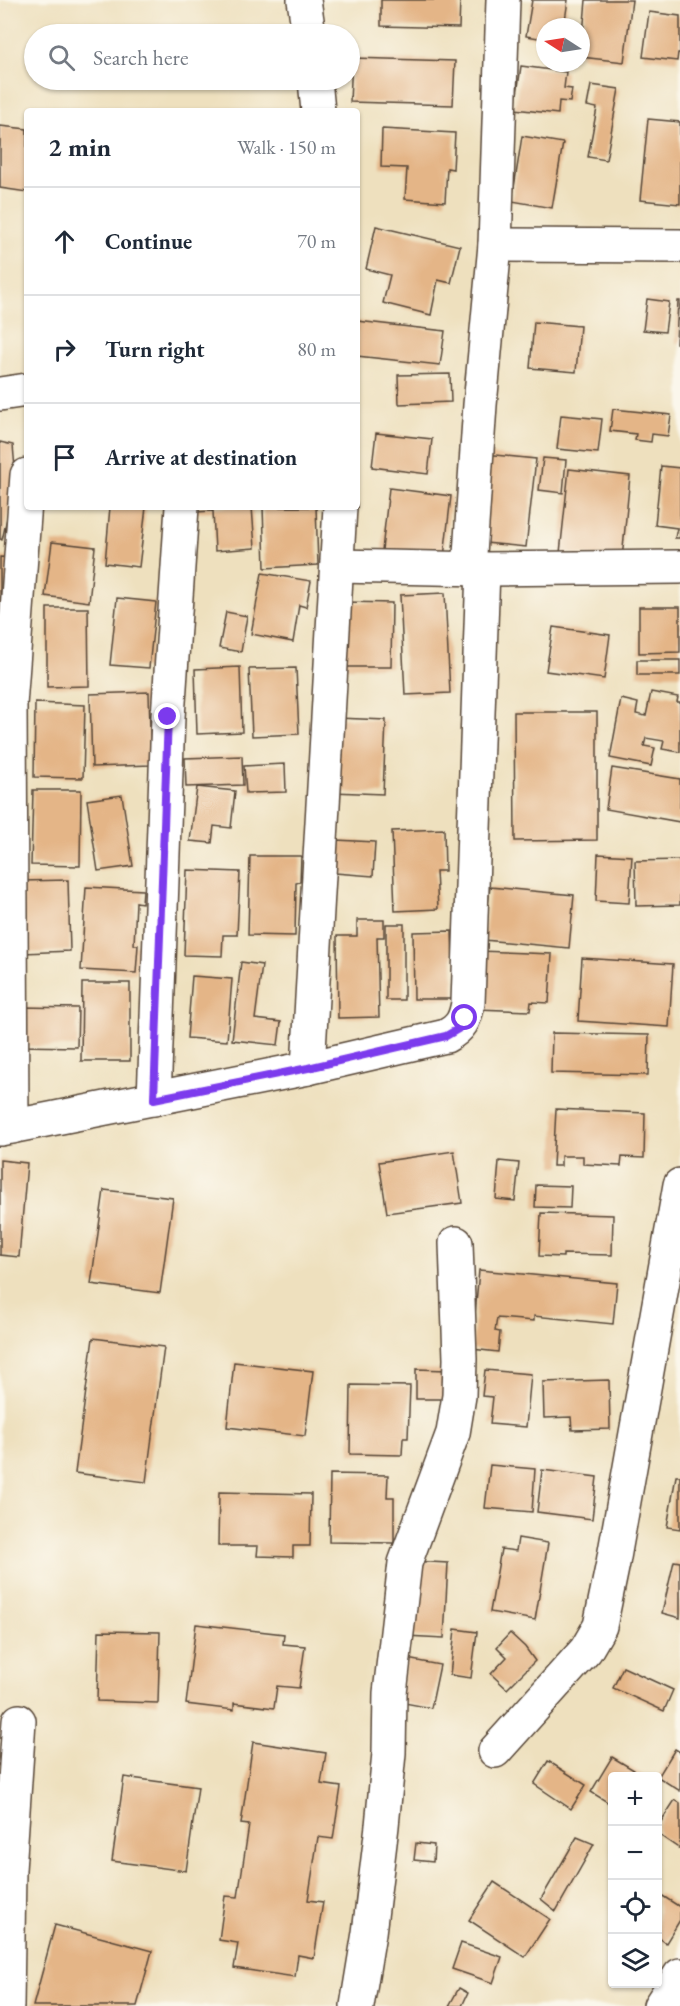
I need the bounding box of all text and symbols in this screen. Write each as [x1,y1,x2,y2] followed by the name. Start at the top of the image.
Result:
[536,18,590,72] north arrow
[24,24,360,90] search box
[45,41,78,74] icon: search
[93,43,188,72] text: Search here
[48,130,111,164] text: 2 min
[237,134,336,160] text: Walk · 150 m
[48,225,81,258] icon: ahead
[105,227,192,256] text: Continue
[297,228,336,254] text: 70 m
[48,333,81,366] icon: right
[105,335,204,364] text: Turn right
[297,336,336,362] text: 80 m
[48,441,81,474] icon: arrive
[105,443,297,472] text: Arrive at destination
[154,703,180,729] route end
[451,1004,477,1030] route start
[608,1772,662,1988] map controls
[608,1772,662,1826] button: +
[608,1826,662,1880] button: −
[608,1880,662,1934] button: locate
[608,1934,662,1988] button: layers

